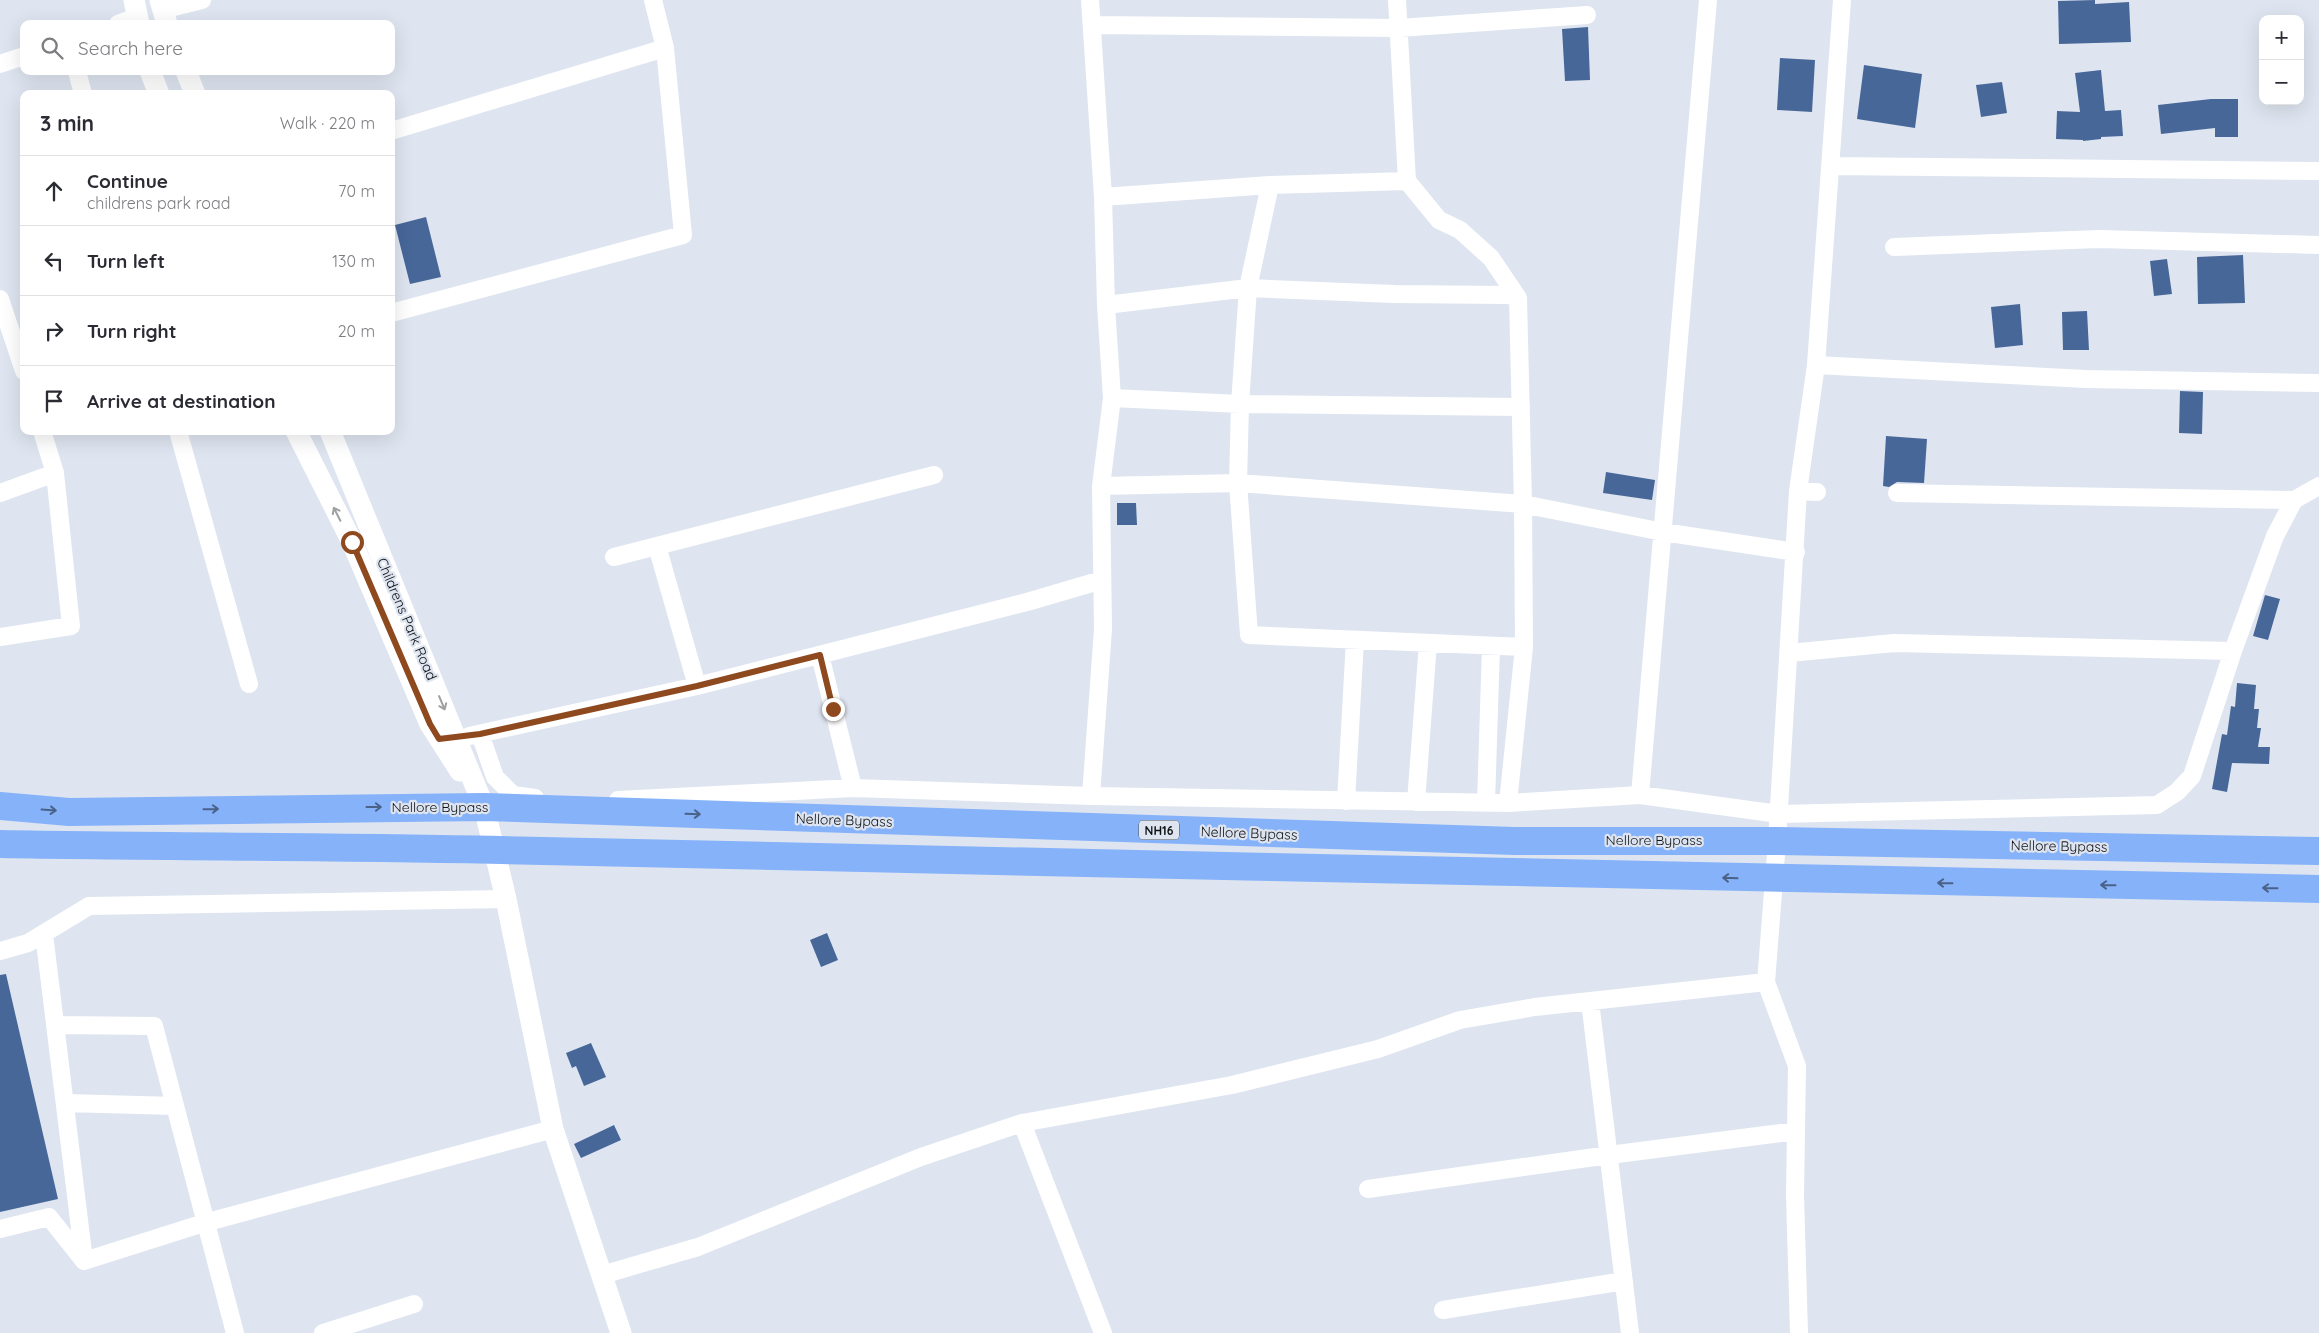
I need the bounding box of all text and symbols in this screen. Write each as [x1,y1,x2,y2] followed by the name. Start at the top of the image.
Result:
[2259,15,2304,105] map controls
[2259,15,2304,60] button: +
[20,20,395,75] search box
[38,34,66,62] icon: search
[78,36,183,60] text: Search here
[2259,60,2304,105] button: −
[40,110,94,136] text: 3 min
[280,113,375,133] text: Walk · 220 m
[87,169,168,193] text: Continue
[40,177,68,205] icon: ahead
[338,181,375,201] text: 70 m
[87,193,230,213] text: childrens park road
[40,247,68,275] icon: left
[87,249,165,273] text: Turn left
[332,251,375,271] text: 130 m
[40,317,68,345] icon: right
[87,319,176,343] text: Turn right
[338,321,375,341] text: 20 m
[40,387,68,415] icon: arrive
[87,389,276,413] text: Arrive at destination
[332,506,342,521] one-way arrow
[341,531,364,554] route start
[373,555,441,683] street label: Childrens Park Road
[438,695,448,710] one-way arrow
[822,698,845,721] route end
[392,798,488,816] street label: Nellore Bypass
[365,803,381,812] one-way arrow
[202,804,219,814] one-way arrow
[40,805,56,815] one-way arrow
[685,809,701,819] one-way arrow
[795,809,893,831] street label: Nellore Bypass
[1139,820,1179,840] road number: NH16
[1200,822,1298,844] street label: Nellore Bypass
[1606,831,1702,849] street label: Nellore Bypass
[2010,836,2108,856] street label: Nellore Bypass
[1723,874,1739,883] one-way arrow
[1938,878,1954,888] one-way arrow
[2100,880,2116,890] one-way arrow
[2263,883,2279,893] one-way arrow

